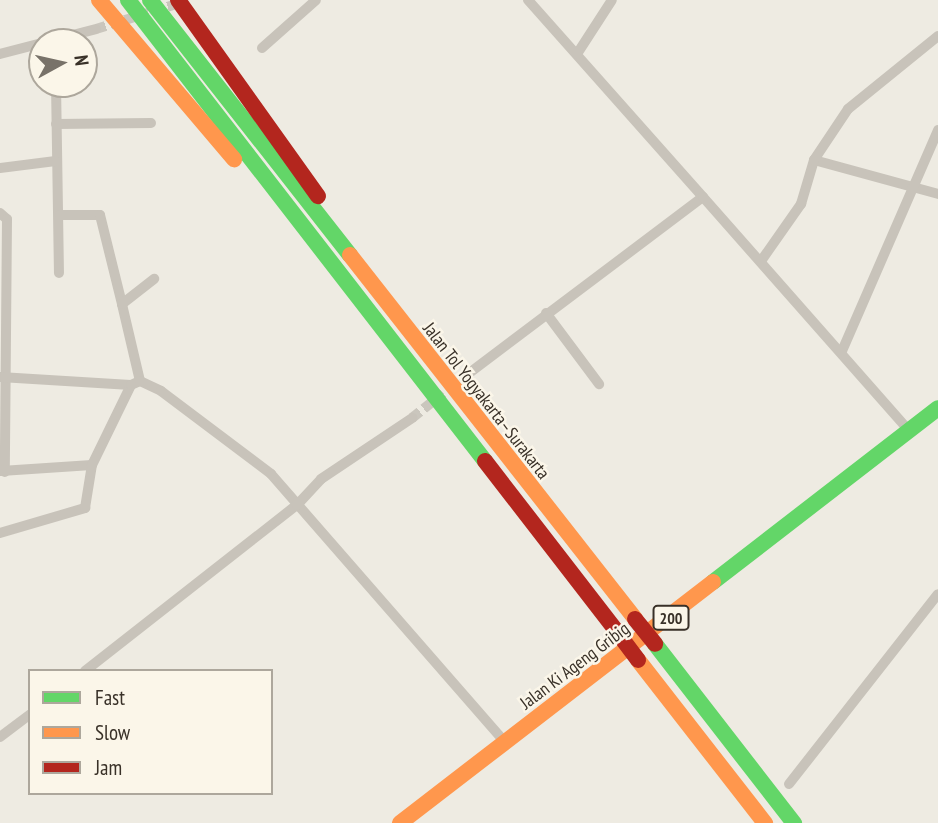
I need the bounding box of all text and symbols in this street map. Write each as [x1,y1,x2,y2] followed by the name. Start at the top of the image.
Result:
[28,28,98,98] north arrow
[69,54,94,67] text: N
[418,318,554,484] street label: Jalan Tol Yogyakarta–Surakarta
[652,606,690,631] road number: 200
[516,618,634,714] street label: Jalan Ki Ageng Gribig
[28,669,273,795] legend
[95,684,125,711] text: Fast
[95,719,130,746] text: Slow
[95,754,122,781] text: Jam

